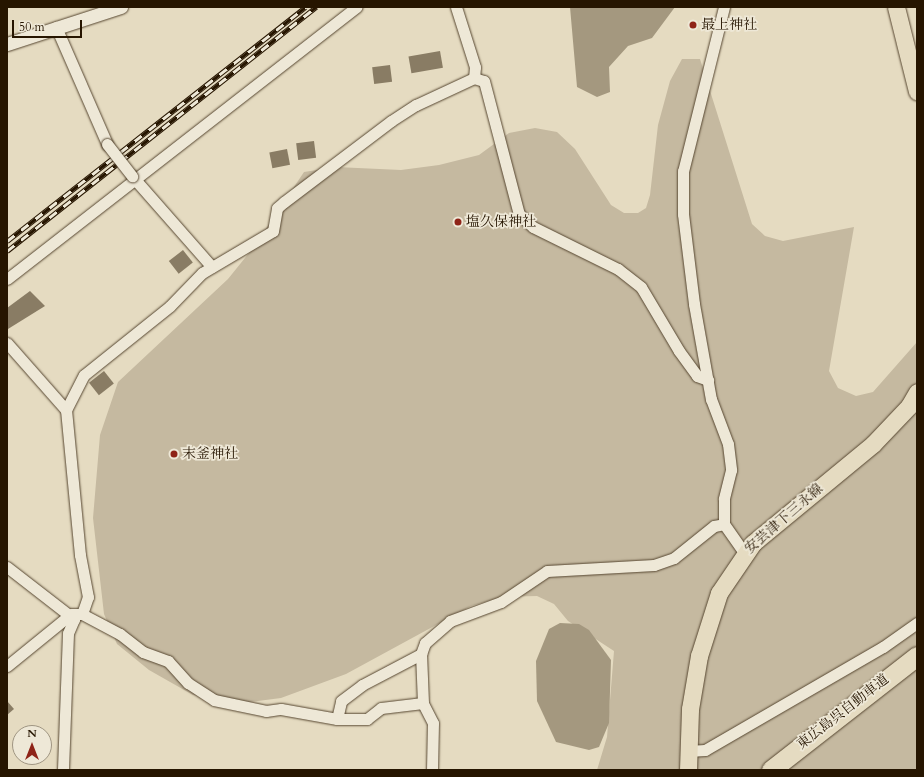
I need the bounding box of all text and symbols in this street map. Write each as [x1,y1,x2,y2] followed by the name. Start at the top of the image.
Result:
[14,12,84,38] scale bar
[701,17,757,33] place label: 最上神社
[19,19,45,35] text: 50 m
[688,20,698,30] marker: 最上神社
[466,214,536,230] place label: 塩久保神社
[453,217,463,227] marker: 塩久保神社
[182,446,238,462] place label: 末釜神社
[169,449,179,459] marker: 末釜神社
[742,481,826,557] street label: 安芸津下三永線
[794,671,892,753] street label: 東広島呉自動車道
[12,725,52,765] north arrow
[27,726,37,741] text: N

